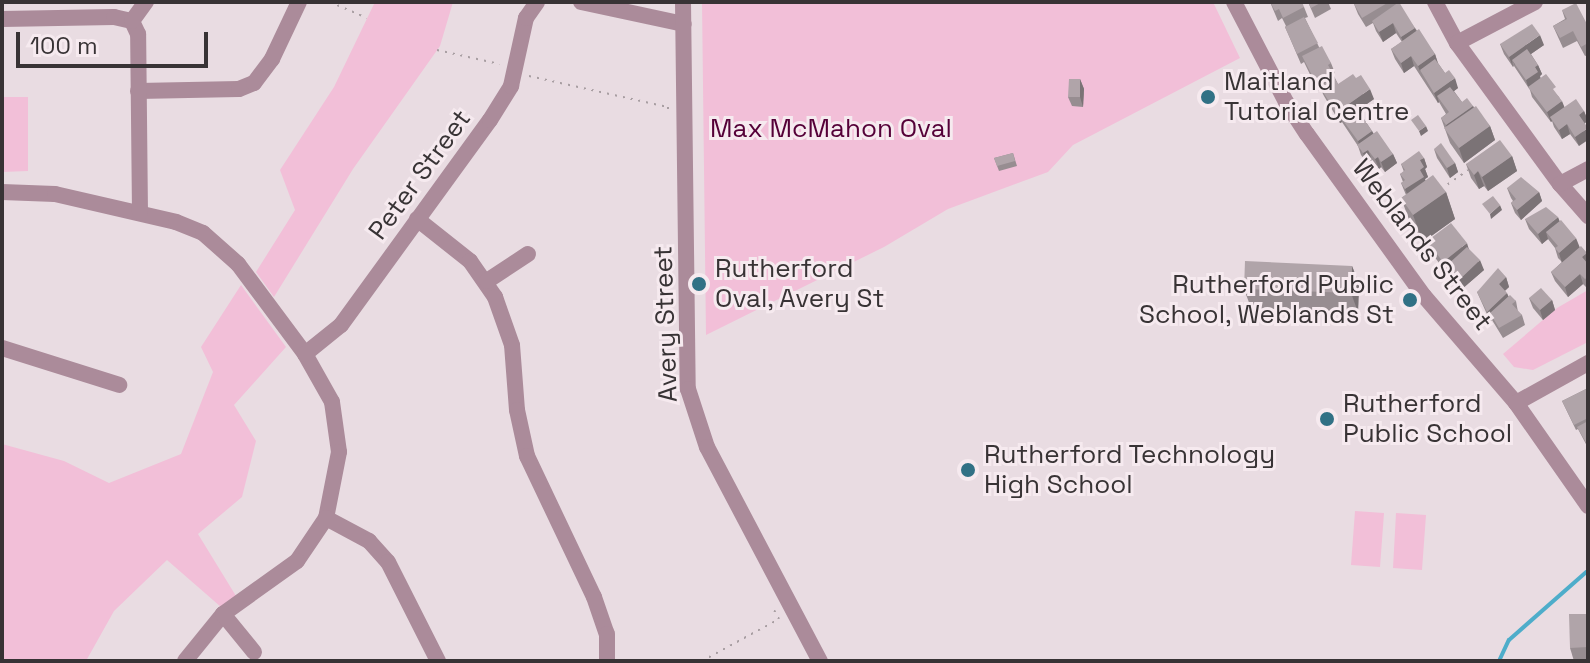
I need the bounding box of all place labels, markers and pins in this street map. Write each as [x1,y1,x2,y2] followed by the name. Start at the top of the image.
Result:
[1224,66,1409,128] place label: Maitland Tutorial Centre
[1199,88,1217,106] marker: Maitland Tutorial Centre
[715,253,886,314] place label: Rutherford Oval, Avery St
[1138,269,1394,330] place label: Rutherford Public School, Weblands St
[690,275,708,293] marker: Rutherford Oval, Avery St
[1401,291,1419,309] marker: Rutherford Public School, Weblands St
[1343,388,1512,450] place label: Rutherford Public School
[1318,410,1336,428] marker: Rutherford Public School
[984,439,1276,500] place label: Rutherford Technology High School
[959,461,977,479] marker: Rutherford Technology High School

